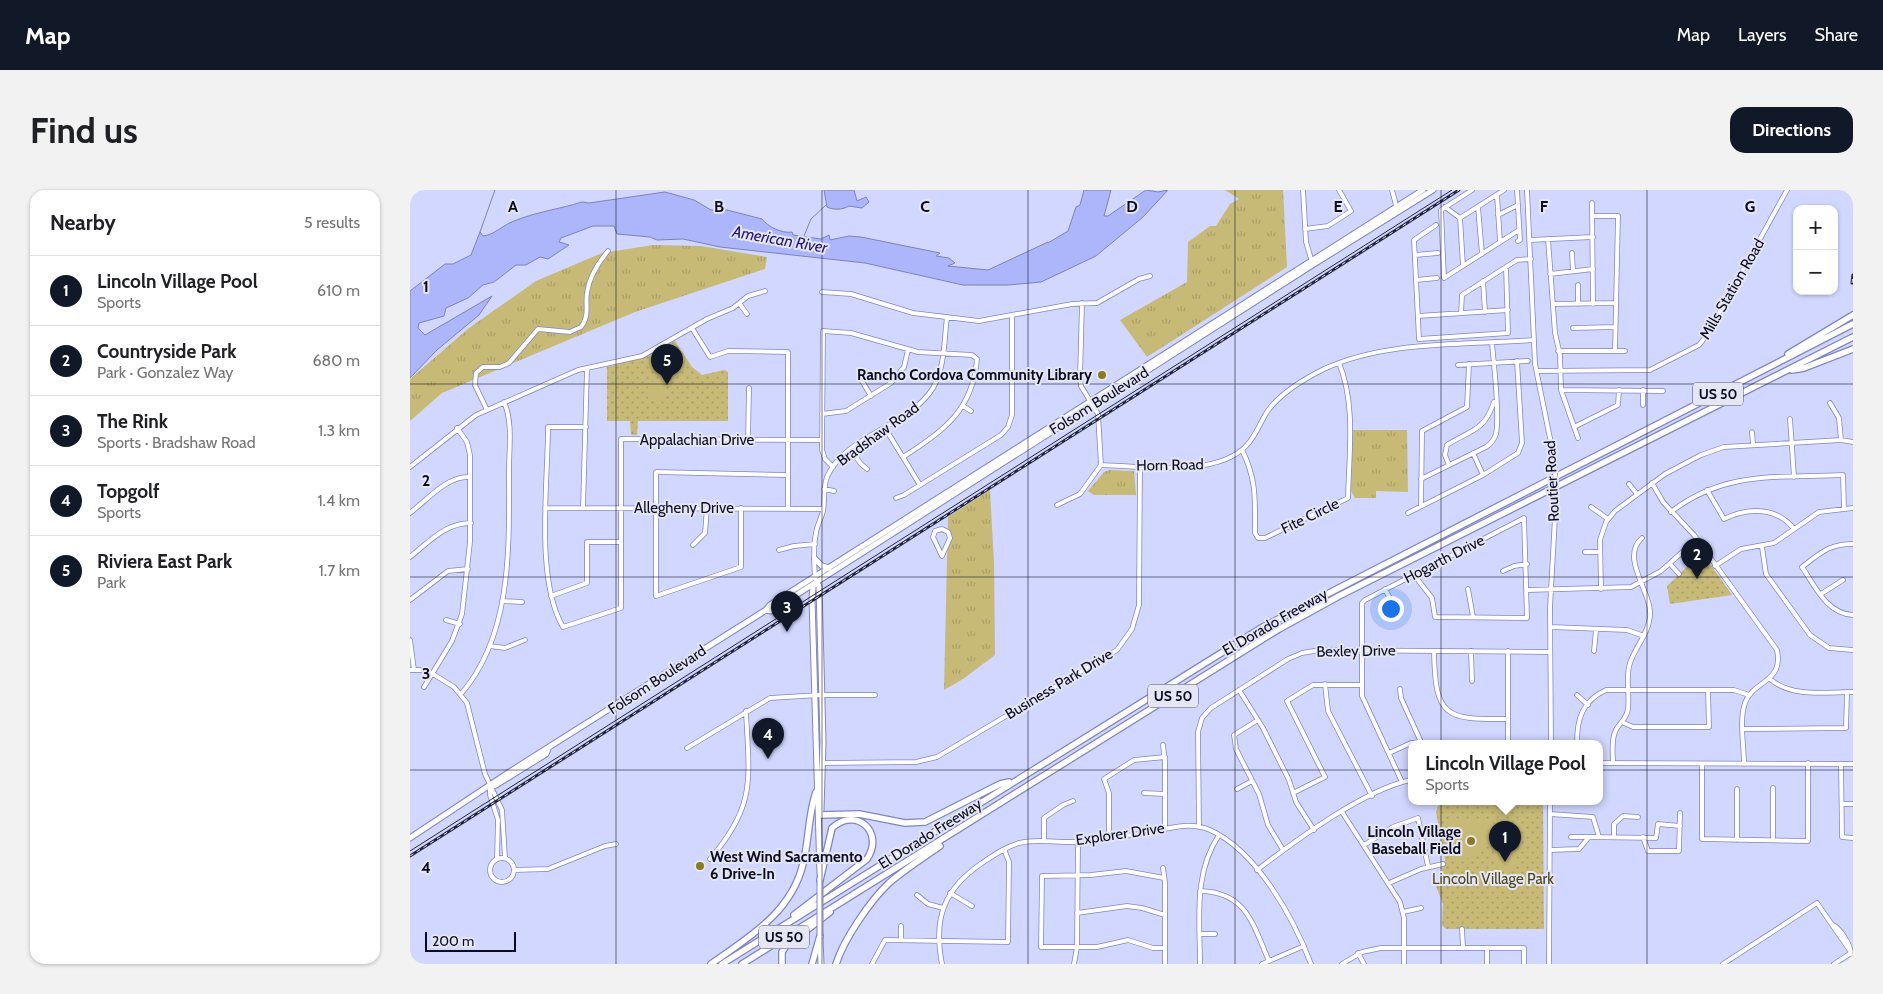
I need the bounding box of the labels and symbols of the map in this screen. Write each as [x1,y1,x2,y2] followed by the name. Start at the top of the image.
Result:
[508,197,518,216] text: A
[714,197,724,216] text: B
[920,197,930,216] text: C
[1126,197,1138,216] text: D
[1333,197,1343,216] text: E
[1540,197,1549,216] text: F
[1745,197,1755,216] text: G
[730,222,830,257] water label: American River
[1696,235,1768,343] street label: Mills Station Road
[423,277,429,296] text: 1
[651,344,683,385] pin: 5
[1046,363,1152,439] street label: Folsom Boulevard
[857,366,1093,384] place label: Rancho Cordova Community Library
[1096,369,1108,381] marker: Rancho Cordova Community Library
[1693,382,1743,405] road number: US 50
[833,398,923,470] street label: Bradshaw Road
[640,431,755,449] street label: Appalachian Drive
[1541,440,1563,522] street label: Routier Road
[1136,455,1204,475] street label: Horn Road
[422,471,430,490] text: 2
[1278,494,1342,538] street label: Fite Circle
[634,499,734,517] street label: Allegheny Drive
[1401,531,1488,587] street label: Hogarth Drive
[1681,538,1713,579] pin: 2
[1219,584,1331,659] street label: El Dorado Freeway
[771,591,803,632] pin: 3
[1378,596,1404,622] your location
[1316,641,1396,661] street label: Bexley Drive
[605,642,709,718] street label: Folsom Boulevard
[1002,645,1116,723] street label: Business Park Drive
[422,664,430,683] text: 3
[1148,684,1198,708] road number: US 50
[752,718,784,759] pin: 4
[875,795,985,873] street label: El Dorado Freeway
[1074,819,1166,849] street label: Explorer Drive
[1489,821,1521,862] pin: 1
[1367,823,1461,858] place label: Lincoln Village Baseball Field
[1465,835,1477,847] marker: Lincoln Village Baseball Field
[710,848,863,883] place label: West Wind Sacramento 6 Drive-In
[421,858,431,877] text: 4
[694,860,706,872] marker: West Wind Sacramento 6 Drive-In
[1432,870,1554,888] park label: Lincoln Village Park
[759,926,809,949] road number: US 50
[425,929,516,952] scale bar

